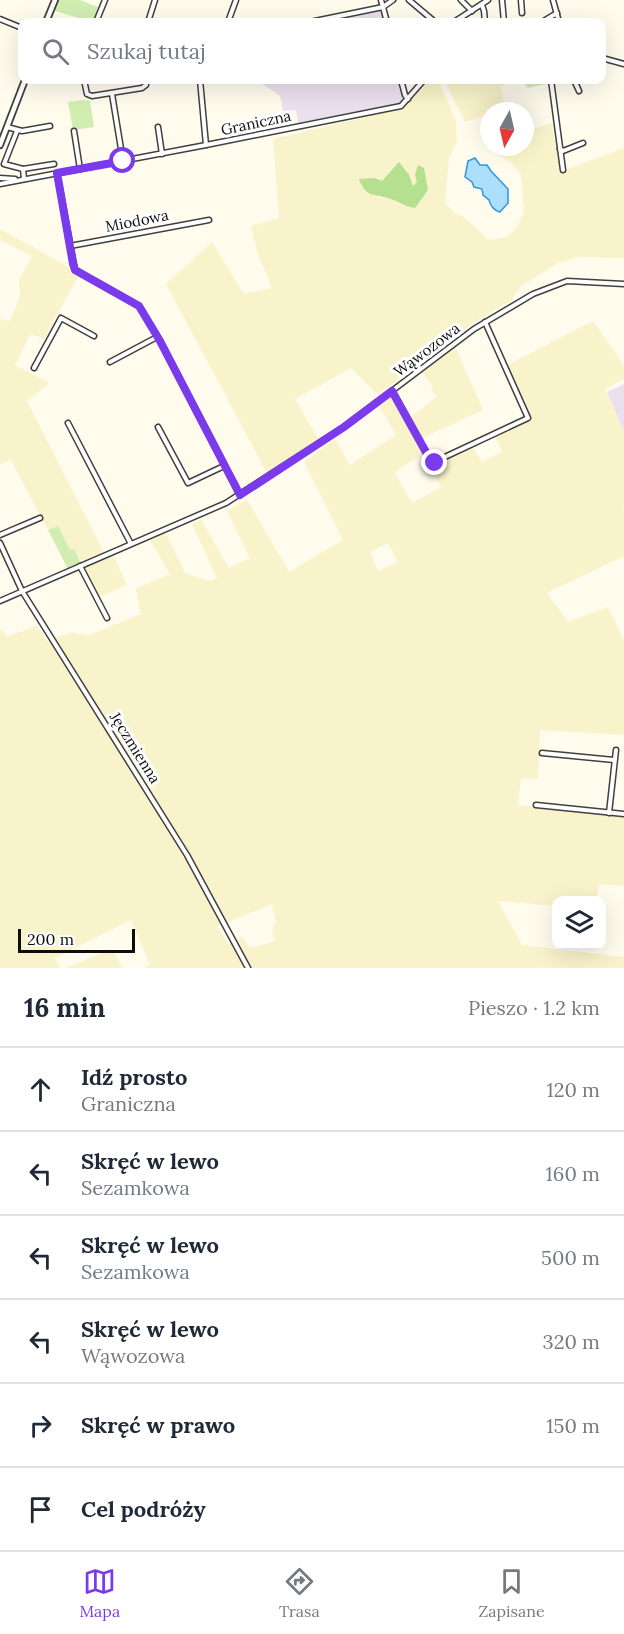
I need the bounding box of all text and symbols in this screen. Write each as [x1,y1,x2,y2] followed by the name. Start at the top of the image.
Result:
[18,18,606,84] search box
[39,35,72,68] icon: search
[87,37,206,65] text: Szukaj tutaj
[480,102,534,156] north arrow
[219,106,293,139] street label: Graniczna
[109,147,135,173] route start
[104,205,170,236] street label: Miodowa
[390,318,464,381] street label: Wąwozowa
[421,449,447,475] route end
[105,708,165,787] street label: Jęczmienna
[552,896,606,950] map controls
[552,896,606,950] button: layers
[18,926,135,953] scale bar
[27,929,74,949] text: 200 m
[24,991,105,1024] text: 16 min
[468,995,600,1020] text: Pieszo · 1.2 km
[81,1063,187,1091] text: Idź prosto
[24,1073,57,1106] icon: ahead
[546,1077,600,1102] text: 120 m
[81,1091,176,1116] text: Graniczna
[81,1147,219,1175] text: Skręć w lewo
[24,1157,57,1190] icon: left
[546,1161,600,1186] text: 160 m
[81,1175,190,1200] text: Sezamkowa
[81,1231,219,1259] text: Skręć w lewo
[24,1241,57,1274] icon: left
[541,1245,600,1270] text: 500 m
[81,1259,190,1284] text: Sezamkowa
[81,1315,219,1343] text: Skręć w lewo
[24,1325,57,1358] icon: left
[543,1329,600,1354] text: 320 m
[81,1343,185,1368] text: Wąwozowa
[24,1409,57,1442] icon: right
[81,1411,235,1439] text: Skręć w prawo
[546,1413,600,1438] text: 150 m
[24,1493,57,1526] icon: arrive
[81,1495,206,1523] text: Cel podróży
[79,1565,120,1621] tab: Mapa
[279,1565,320,1621] tab: Trasa
[478,1565,545,1621] tab: Zapisane

